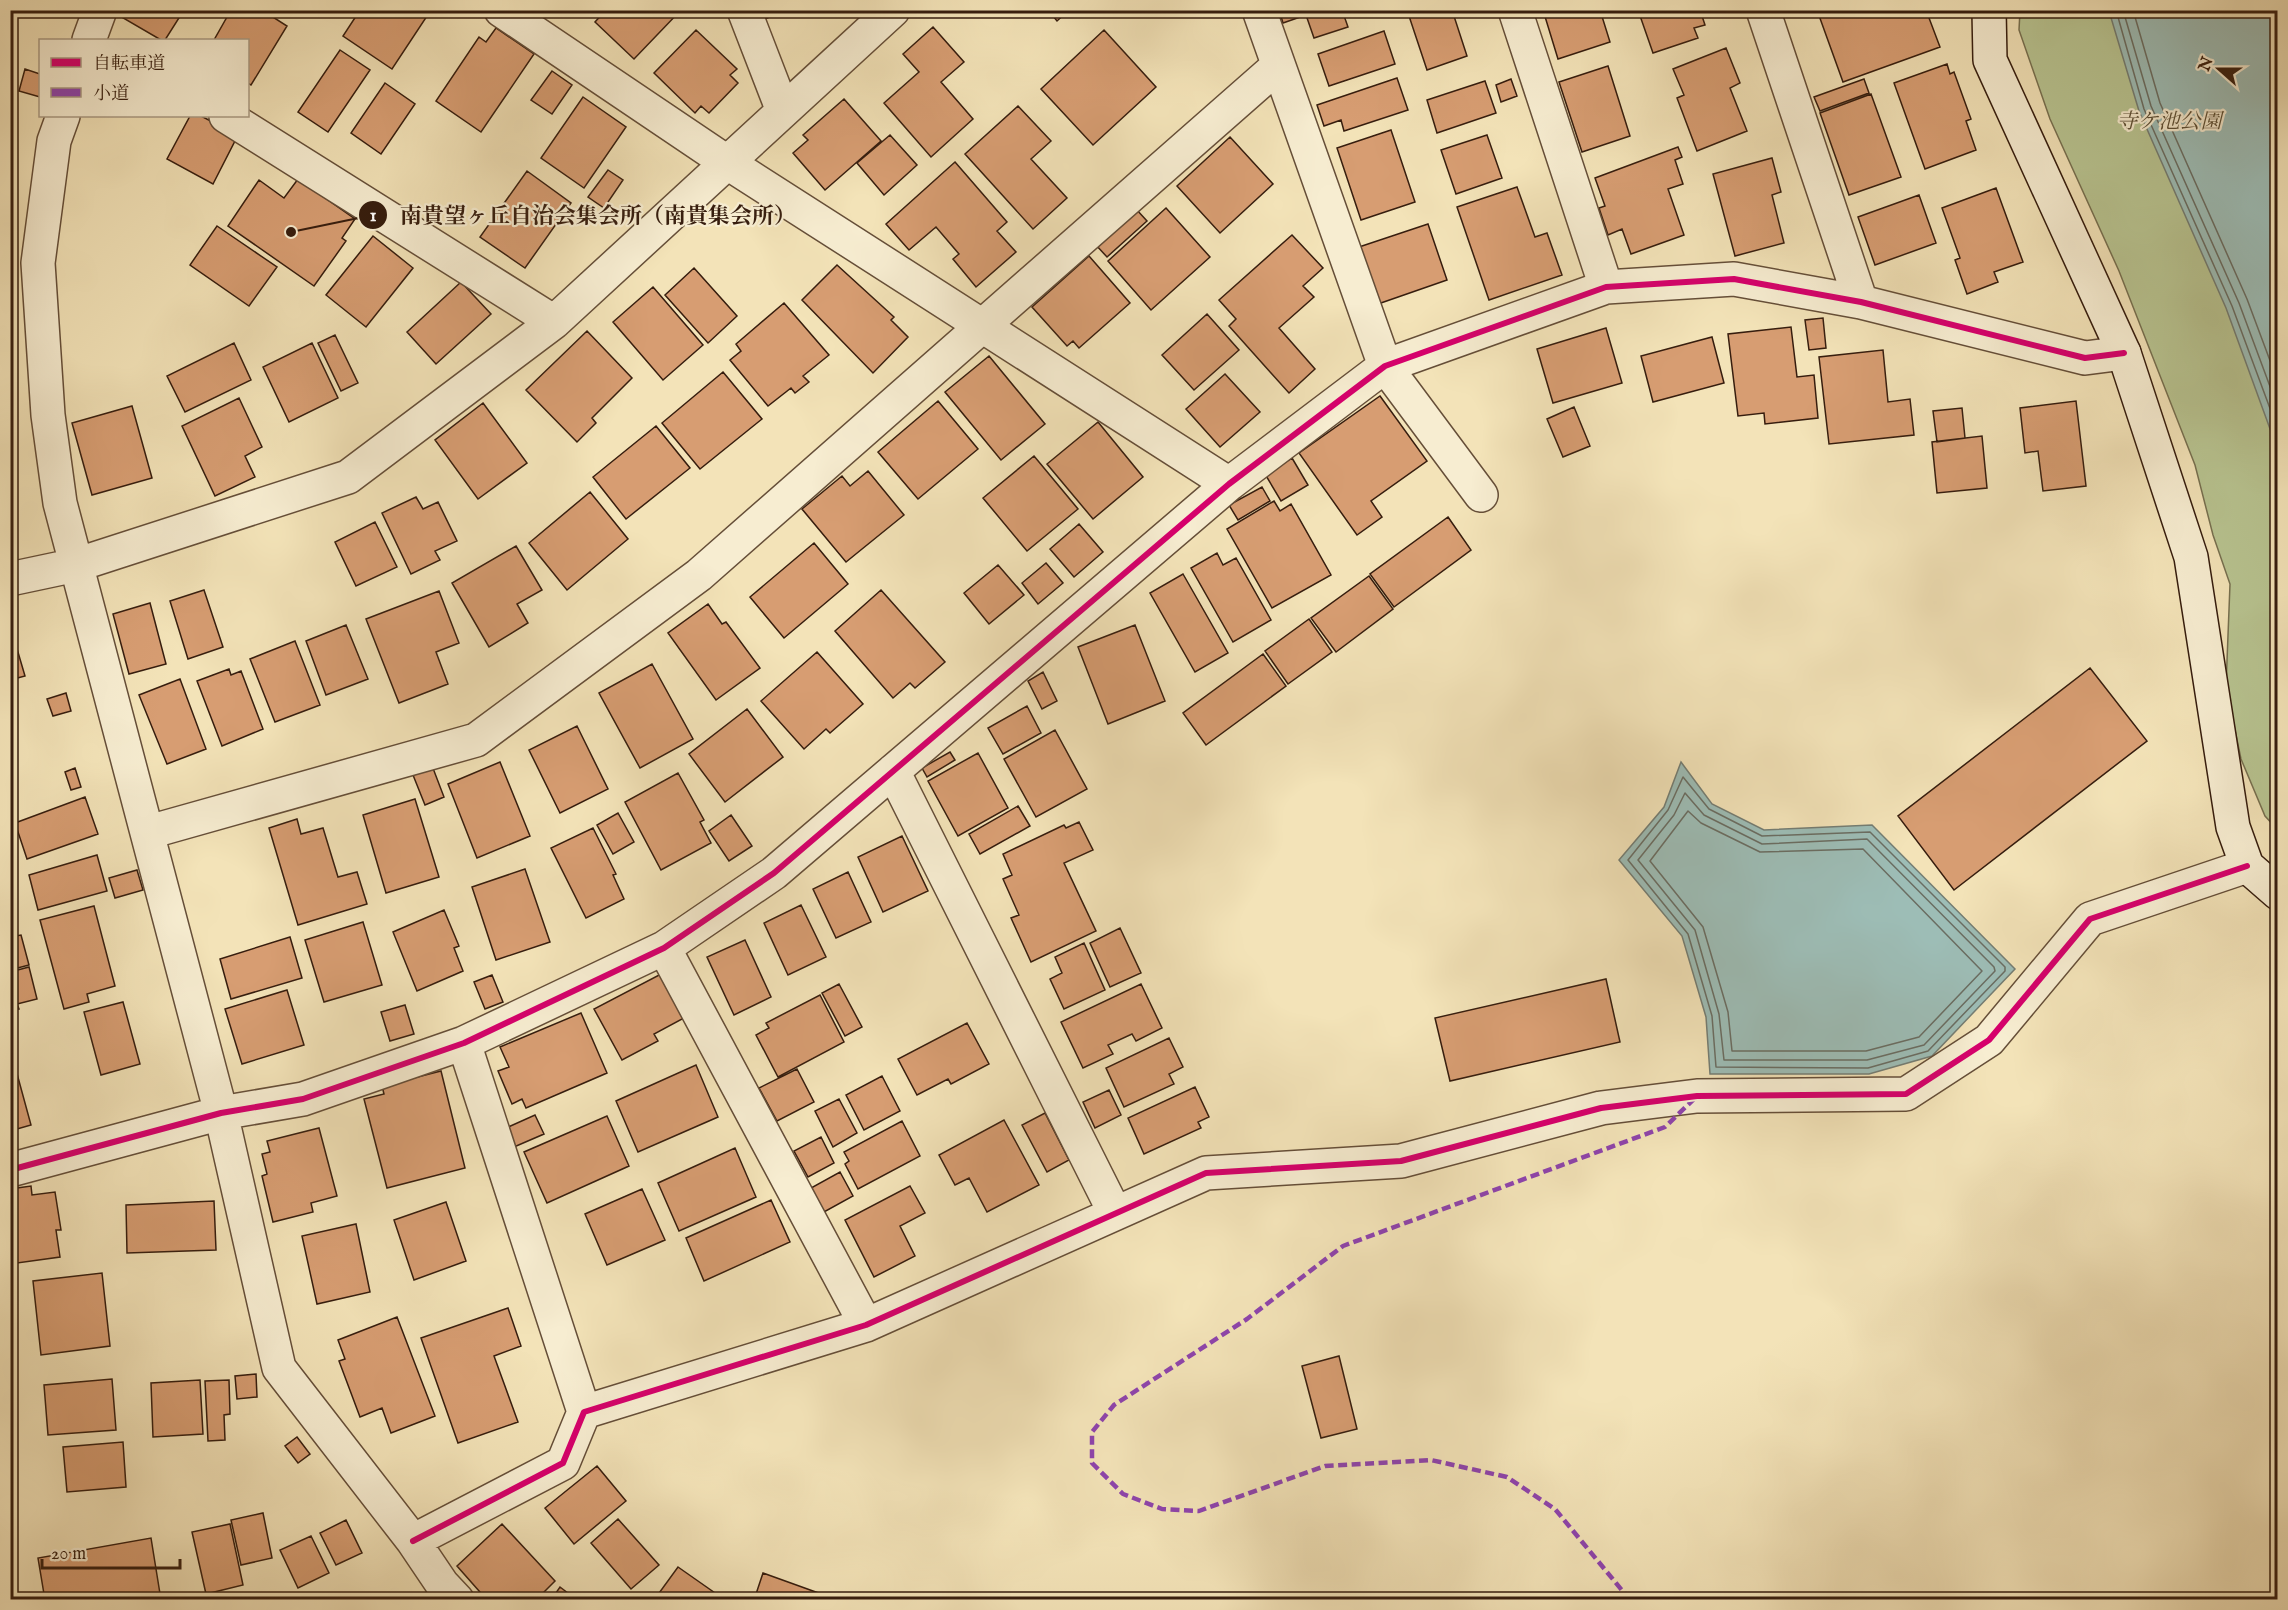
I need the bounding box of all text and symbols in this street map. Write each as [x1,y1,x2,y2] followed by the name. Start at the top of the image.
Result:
[39,39,249,117] legend
[2189,39,2249,99] north arrow
[93,53,165,76] text: 自転車道
[2195,54,2219,75] text: N
[93,83,129,106] text: 小道
[2117,109,2224,136] park label: 寺ケ池公園
[358,195,808,235] callout: 南貴望ヶ丘自治会集会所（南貴集会所）
[400,203,796,231] text: 南貴望ヶ丘自治会集会所（南貴集会所）
[370,205,377,228] text: 1
[42,1532,180,1570] scale bar
[51,1543,86,1566] text: 20 m

